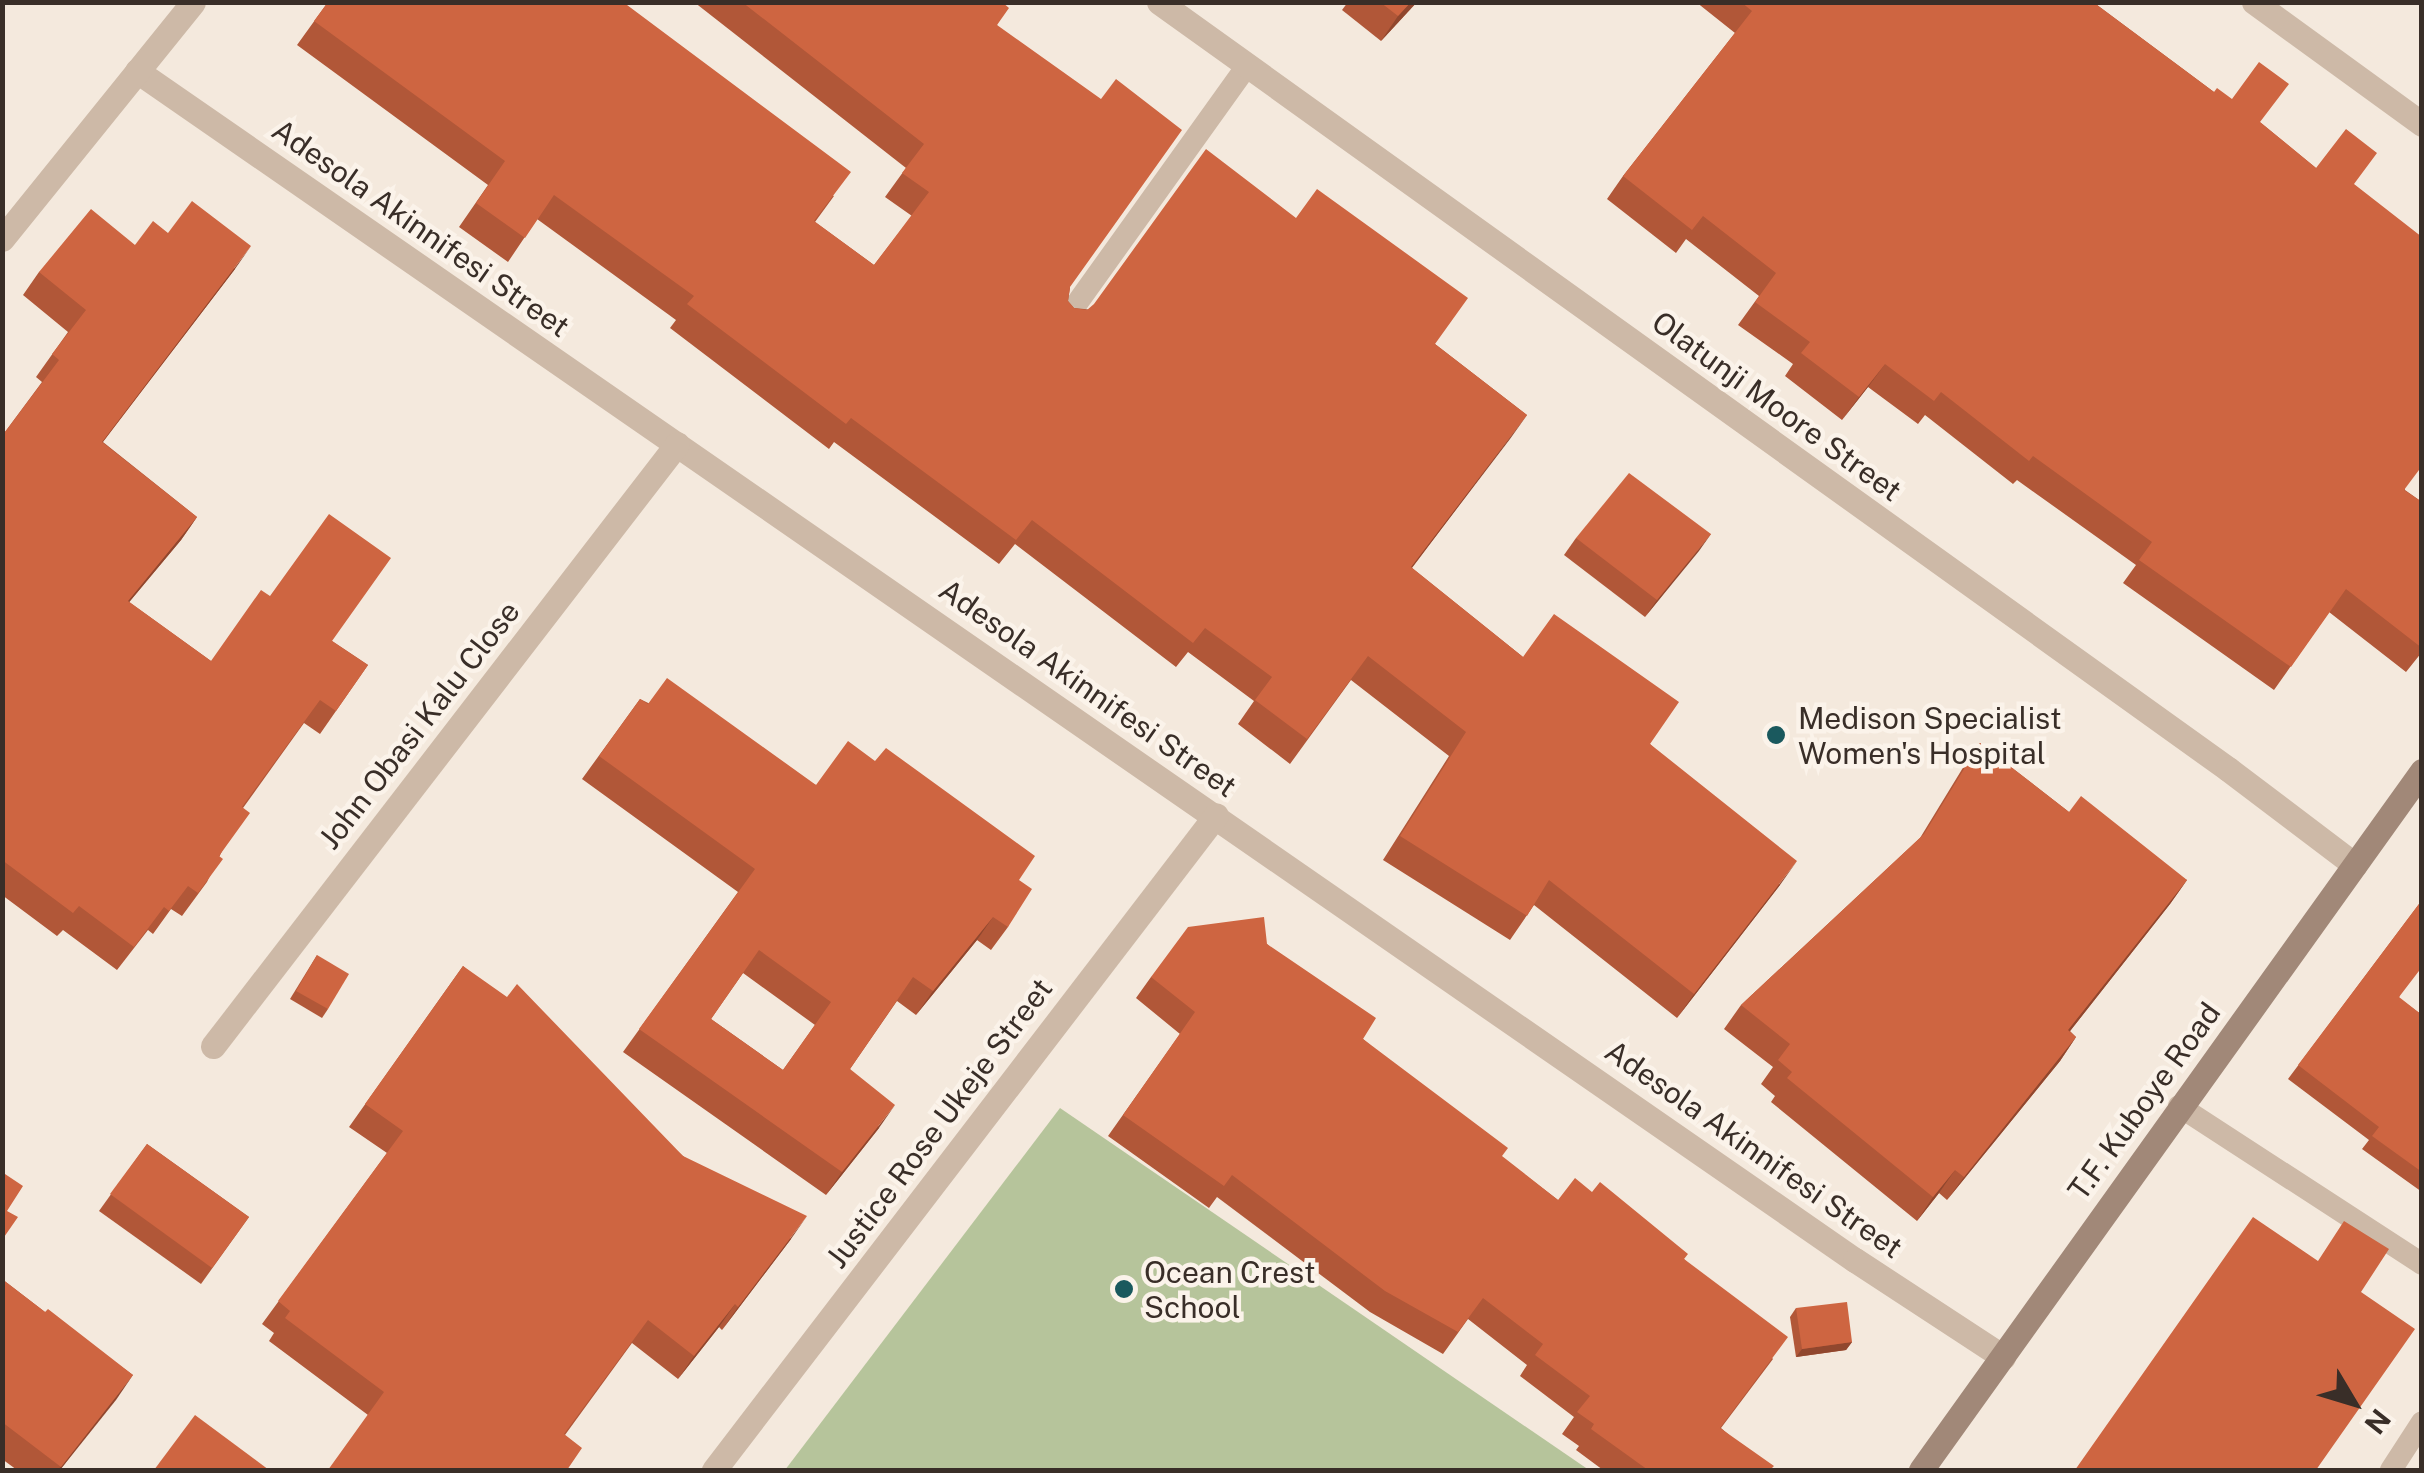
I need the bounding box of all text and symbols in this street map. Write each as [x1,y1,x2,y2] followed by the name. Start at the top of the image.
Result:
[265,112,577,344] street label: Adesola Akinnifesi Street
[1645,303,1909,509] street label: Olatunji Moore Street
[932,572,1244,804] street label: Adesola Akinnifesi Street
[311,594,527,856] street label: John Obasi Kalu Close
[1798,700,2062,770] place label: Medison Specialist Women's Hospital
[1763,722,1789,748] marker: Medison Specialist Women's Hospital
[818,971,1060,1275] street label: Justice Rose Ukeje Street
[2060,995,2228,1207] street label: T.F. Kuboye Road
[1598,1033,1910,1265] street label: Adesola Akinnifesi Street
[1144,1254,1316,1324] place label: Ocean Crest School
[1113,1278,1135,1300] marker: Ocean Crest School
[2304,1353,2404,1453] north arrow
[2358,1403,2398,1441] text: N

